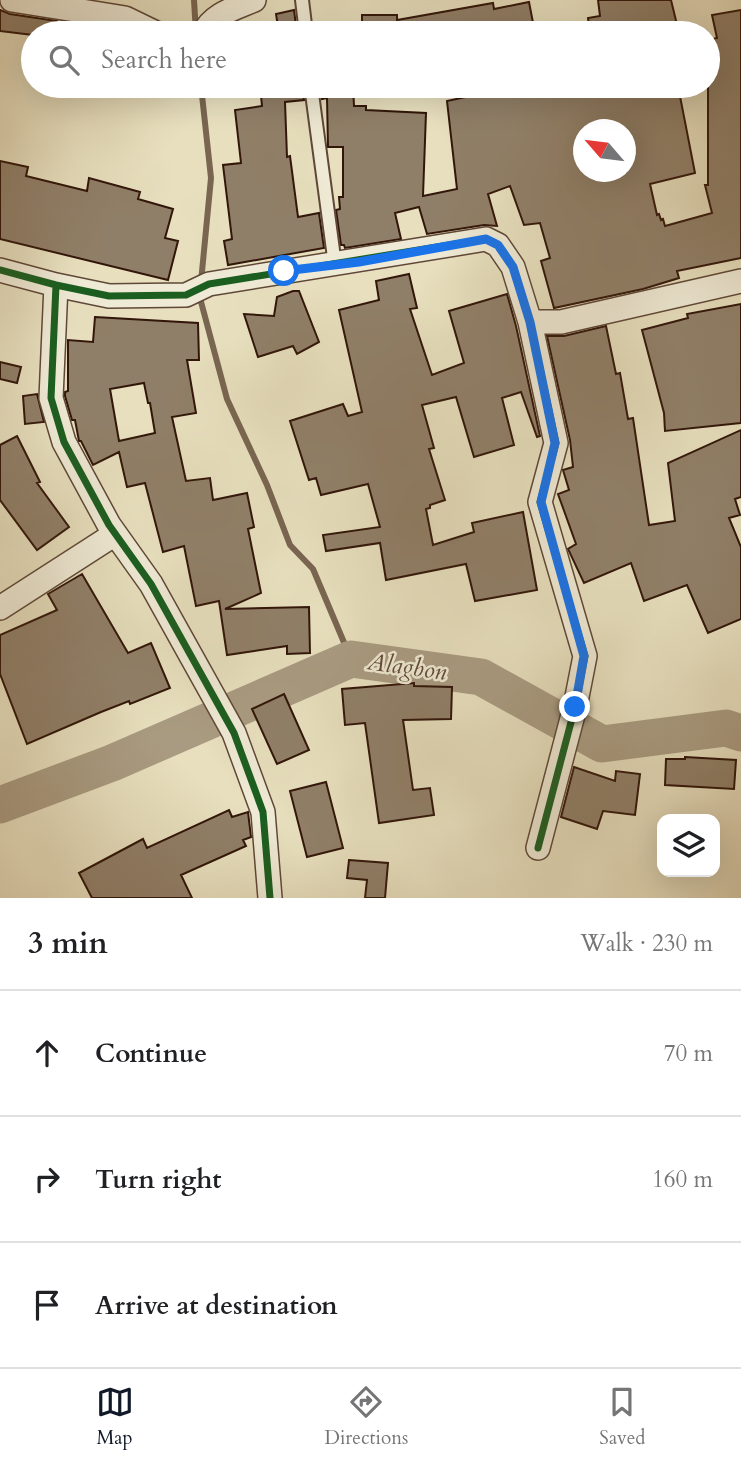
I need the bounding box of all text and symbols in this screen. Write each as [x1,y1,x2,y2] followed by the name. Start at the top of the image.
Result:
[21,21,720,98] search box
[45,41,83,79] icon: search
[101,42,227,77] text: Search here
[573,119,636,182] north arrow
[268,255,299,286] route start
[364,645,449,689] water label: Alagbon
[559,691,590,722] route end
[657,814,720,877] map controls
[657,814,720,877] button: layers
[28,923,108,964] text: 3 min
[580,928,713,959] text: Walk · 230 m
[28,1034,66,1072] icon: ahead
[95,1036,207,1071] text: Continue
[664,1038,713,1069] text: 70 m
[28,1160,66,1198] icon: right
[95,1162,222,1197] text: Turn right
[652,1164,713,1195] text: 160 m
[28,1286,66,1324] icon: arrive
[95,1288,338,1323] text: Arrive at destination
[96,1383,134,1451] tab: Map
[325,1383,408,1451] tab: Directions
[599,1383,645,1451] tab: Saved

